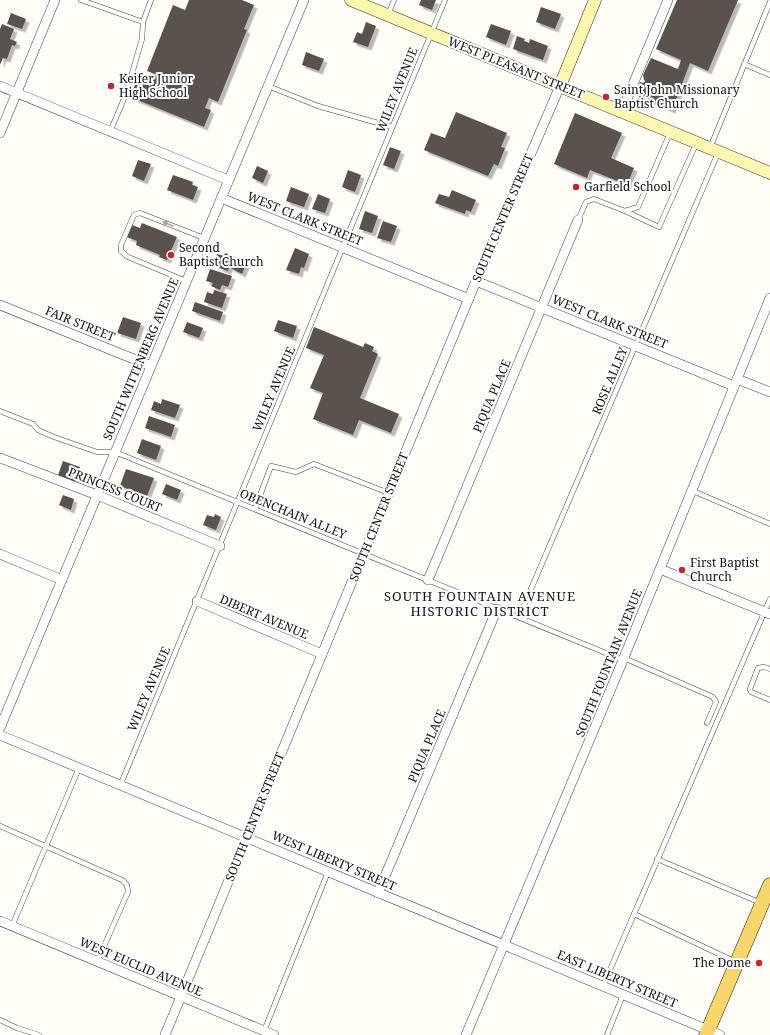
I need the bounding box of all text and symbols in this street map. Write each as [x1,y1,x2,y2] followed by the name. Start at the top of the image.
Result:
[445,32,587,103] street label: WEST PLEASANT STREET
[372,45,421,135] street label: WILEY AVENUE
[119,70,193,101] place label: Keifer Junior High School
[106,81,116,91] marker: Keifer Junior High School
[614,81,740,112] place label: Saint John Missionary Baptist Church
[601,92,611,102] marker: Saint John Missionary Baptist Church
[468,151,538,284] street label: SOUTH CENTER STREET
[584,178,671,195] place label: Garfield School
[571,182,581,192] marker: Garfield School
[245,188,366,250] street label: WEST CLARK STREET
[162,220,174,226] one-way arrow
[179,239,264,270] place label: Second Baptist Church
[166,250,176,260] marker: Second Baptist Church
[98,275,183,443] street label: SOUTH WITTENBERG AVENUE
[550,291,671,353] street label: WEST CLARK STREET
[43,302,118,346] street label: FAIR STREET
[248,344,299,434] street label: WILEY AVENUE
[588,344,632,417] street label: ROSE ALLEY
[468,356,515,435] street label: PIQUA PLACE
[345,449,412,584] street label: SOUTH CENTER STREET
[66,463,165,516] street label: PRINCESS COURT
[237,484,349,543] street label: OBENCHAIN ALLEY
[690,554,759,585] place label: First Baptist Church
[677,565,687,575] marker: First Baptist Church
[571,586,646,739] street label: SOUTH FOUNTAIN AVENUE
[384,587,576,620] district label: SOUTH FOUNTAIN AVENUE HISTORIC DISTRICT
[217,590,311,643] street label: DIBERT AVENUE
[123,644,174,734] street label: WILEY AVENUE
[403,706,450,785] street label: PIQUA PLACE
[221,749,288,884] street label: SOUTH CENTER STREET
[269,827,400,895] street label: WEST LIBERTY STREET
[77,933,205,1000] street label: WEST EUCLID AVENUE
[554,945,681,1012] street label: EAST LIBERTY STREET
[693,954,751,971] place label: The Dome
[754,958,764,968] marker: The Dome

